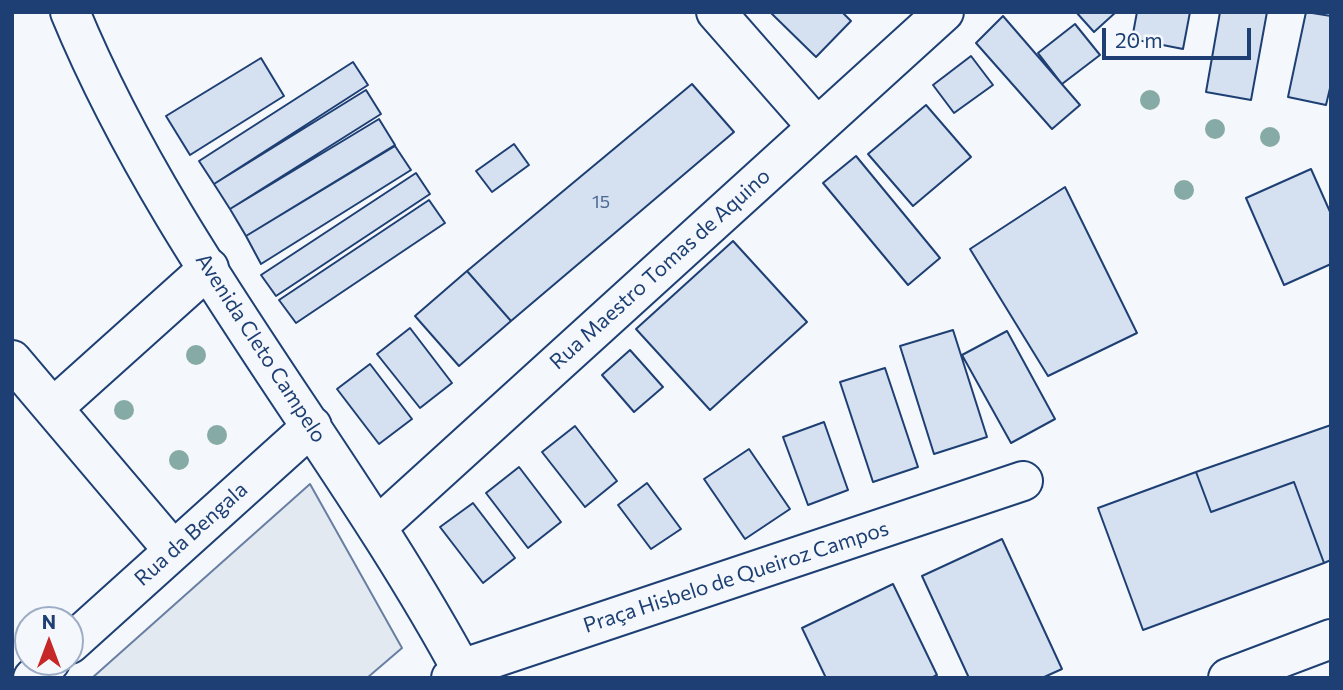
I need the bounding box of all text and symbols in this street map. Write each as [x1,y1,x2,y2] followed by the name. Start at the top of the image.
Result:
[1105,14,1254,58] scale bar
[1115,27,1163,52] text: 20 m
[545,163,775,375] street label: Rua Maestro Tomas de Aquino
[592,191,610,213] house number: 15
[190,249,332,447] street label: Avenida Cleto Campelo
[129,477,253,591] street label: Rua da Bengala
[580,516,892,638] street label: Praça Hisbelo de Queiroz Campos
[14,606,84,676] north arrow
[42,610,56,633] text: N

